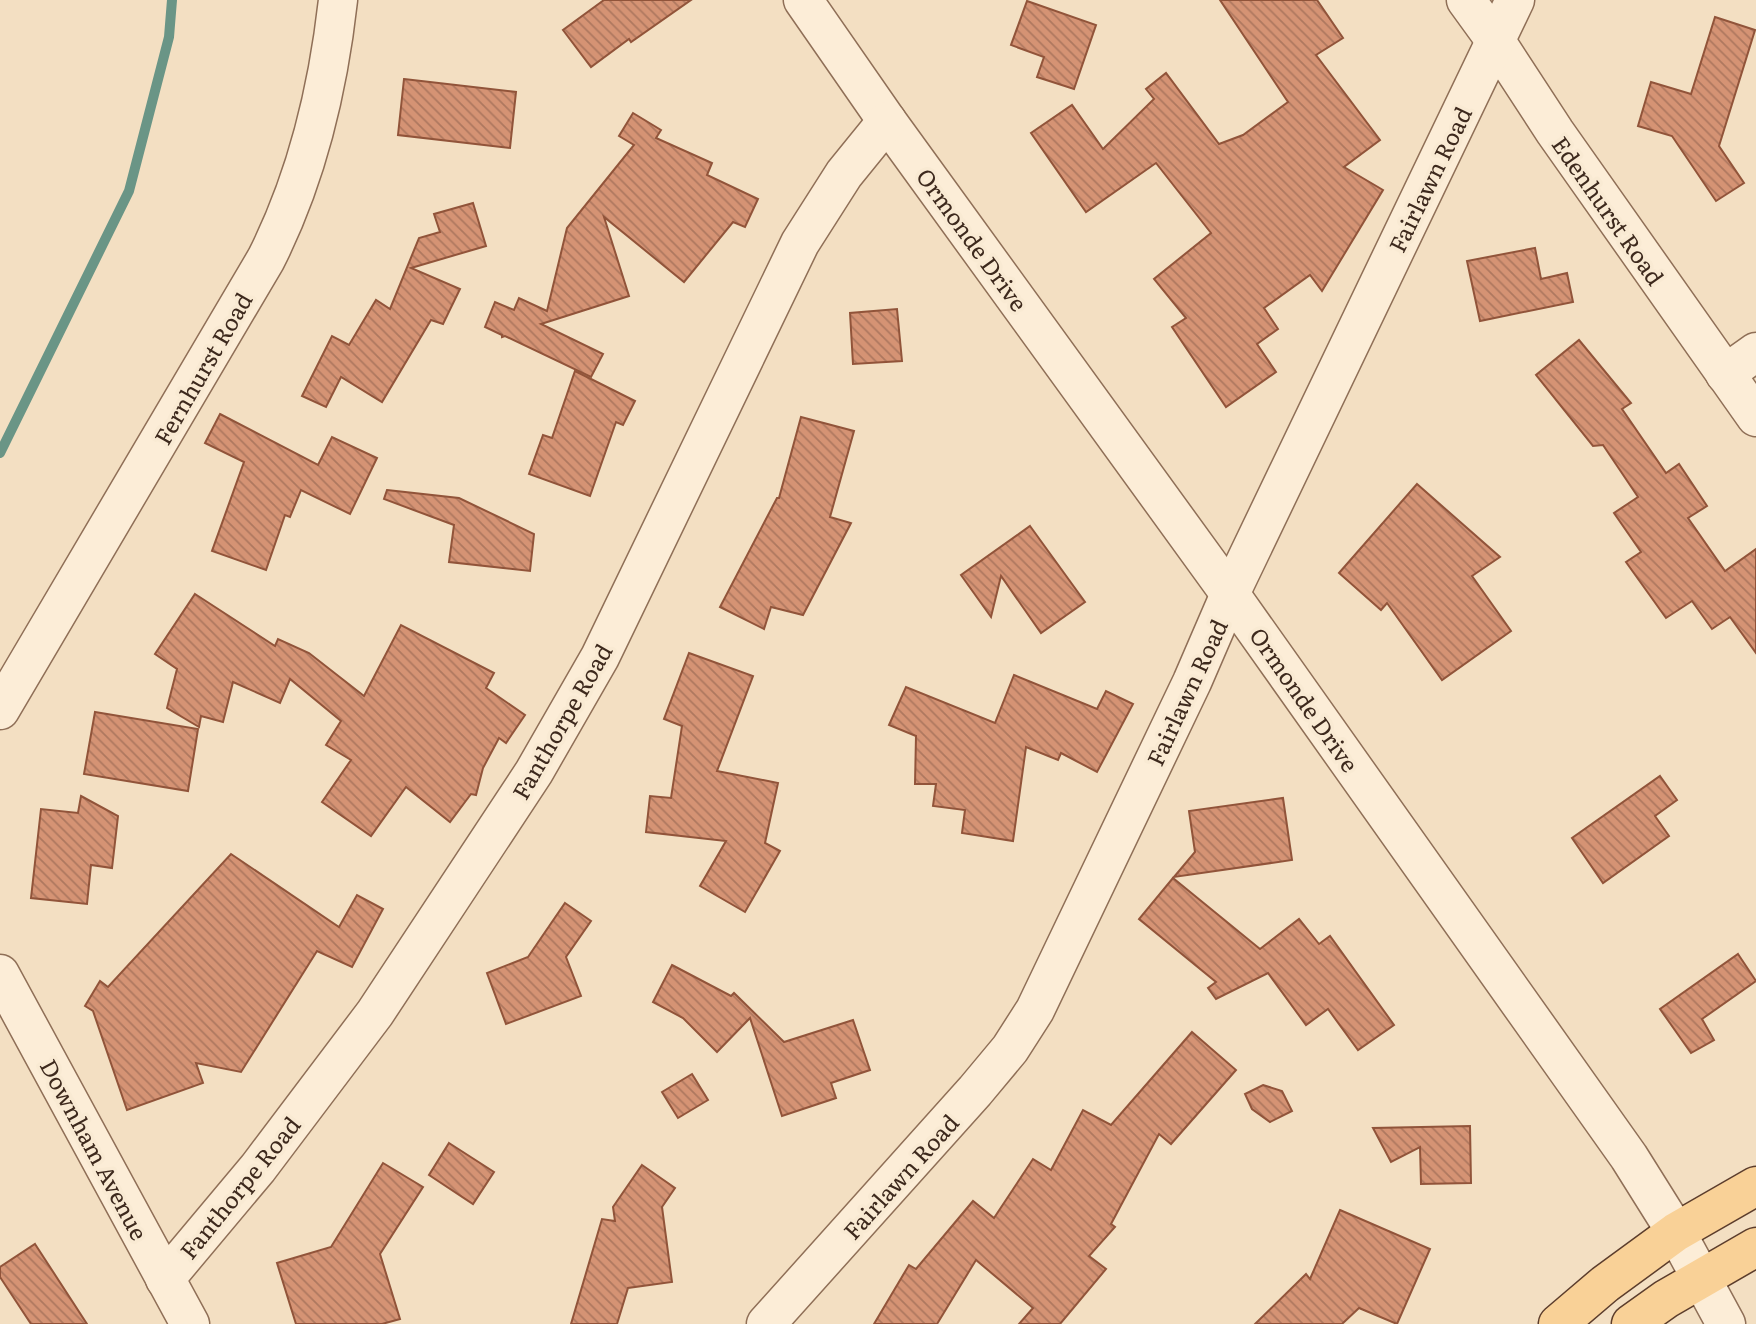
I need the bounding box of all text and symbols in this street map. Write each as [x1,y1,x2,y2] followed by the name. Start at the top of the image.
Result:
[1379,100,1479,258] street label: Fairlawn Road
[1545,128,1673,292] street label: Edenhurst Road
[909,160,1037,318] street label: Ormonde Drive
[145,285,259,451] street label: Fernhurst Road
[1137,613,1235,771] street label: Fairlawn Road
[1242,620,1368,778] street label: Ormonde Drive
[503,637,619,805] street label: Fanthorpe Road
[33,1052,157,1246] street label: Downham Avenue
[834,1106,966,1246] street label: Fairlawn Road
[171,1108,307,1266] street label: Fanthorpe Road

